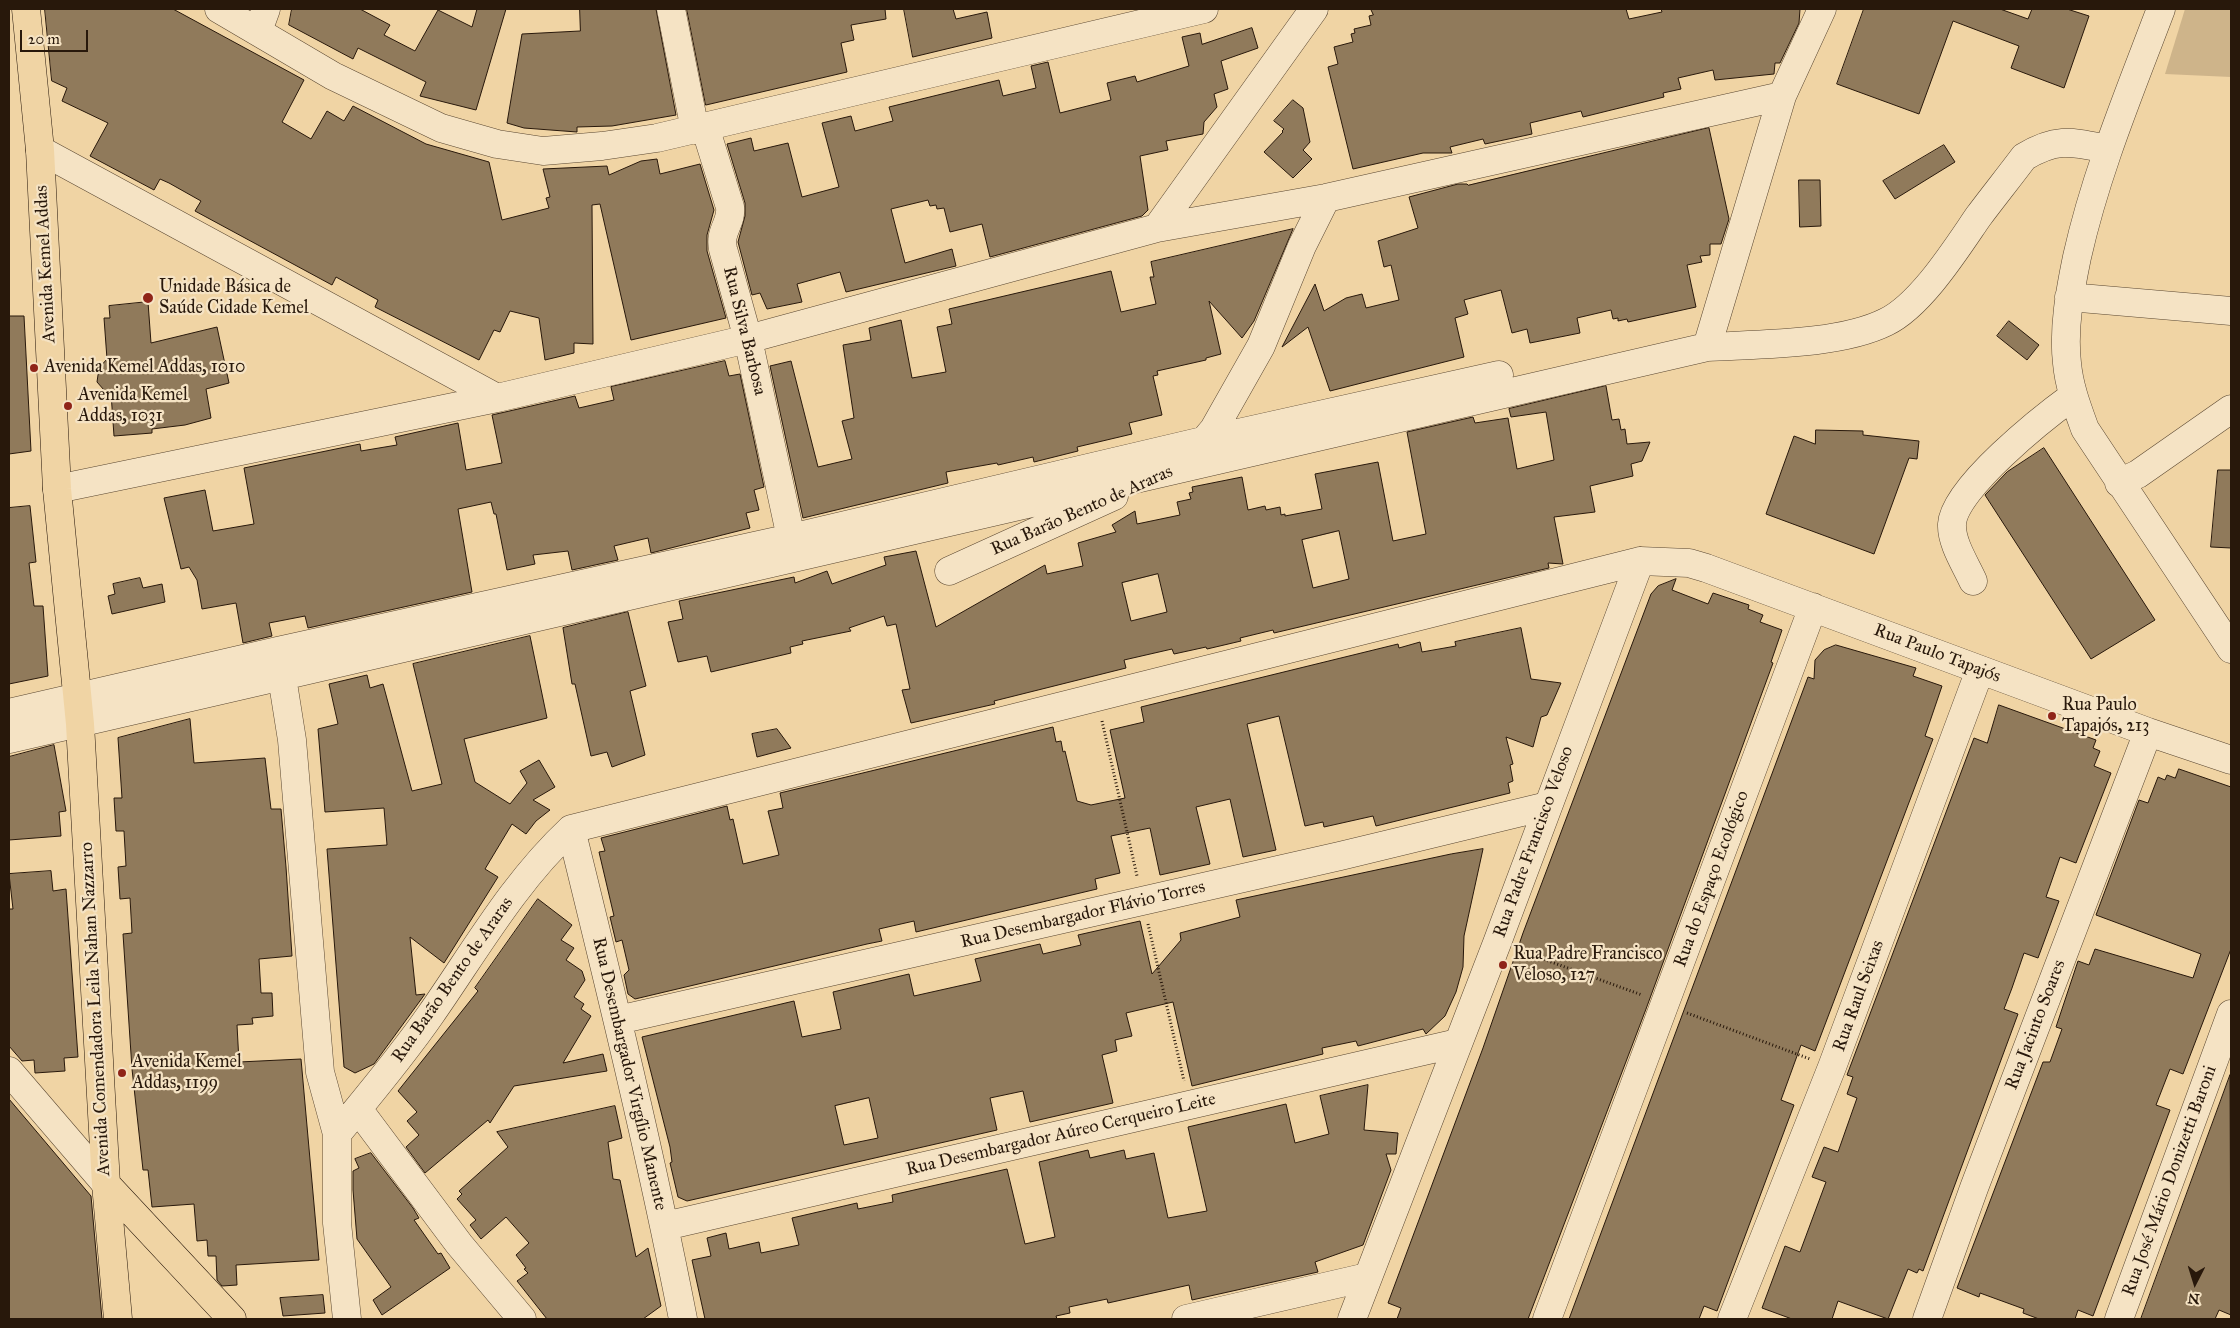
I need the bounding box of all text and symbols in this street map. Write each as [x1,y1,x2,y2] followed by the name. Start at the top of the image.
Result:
[22,20,90,52] scale bar
[28,30,60,48] text: 20 m
[31,184,61,344] street label: Avenida Kemel Addas
[718,264,770,398] street label: Rua Silva Barbosa
[159,277,309,320] place label: Unidade Básica de Saúde Cidade Kemel
[141,291,155,305] marker: Unidade Básica de Saúde Cidade Kemel
[44,357,245,379] place label: Avenida Kemel Addas, 1010
[28,362,40,374] marker: Avenida Kemel Addas, 1010
[78,385,188,428] place label: Avenida Kemel Addas, 1031
[62,400,74,412] marker: Avenida Kemel Addas, 1031
[988,461,1176,561] street label: Rua Barão Bento de Araras
[1870,620,2004,688] street label: Rua Paulo Tapajós
[2062,695,2149,738] place label: Rua Paulo Tapajós, 213
[2046,710,2058,722] marker: Rua Paulo Tapajós, 213
[1489,743,1579,941] street label: Rua Padre Francisco Veloso
[1670,788,1754,970] street label: Rua do Espaço Ecológico
[76,842,116,1176] street label: Avenida Comendadora Leila Nahan Nazzarro
[959,876,1207,954] street label: Rua Desembargador Flávio Torres
[388,893,518,1067] street label: Rua Barão Bento de Araras
[587,935,671,1213] street label: Rua Desembargador Virgílio Manente
[1829,937,1889,1055] street label: Rua Raul Seixas
[1513,944,1663,986] place label: Rua Padre Francisco Veloso, 127
[2001,957,2071,1093] street label: Rua Jacinto Soares
[1497,959,1509,971] marker: Rua Padre Francisco Veloso, 127
[132,1052,242,1094] place label: Avenida Kemel Addas, 1199
[2118,1063,2222,1299] street label: Rua José Mário Donizetti Baroni
[116,1067,128,1079] marker: Avenida Kemel Addas, 1199
[904,1089,1218,1181] street label: Rua Desembargador Aúreo Cerqueiro Leite
[2170,1258,2220,1308] north arrow
[2187,1289,2200,1307] text: N

